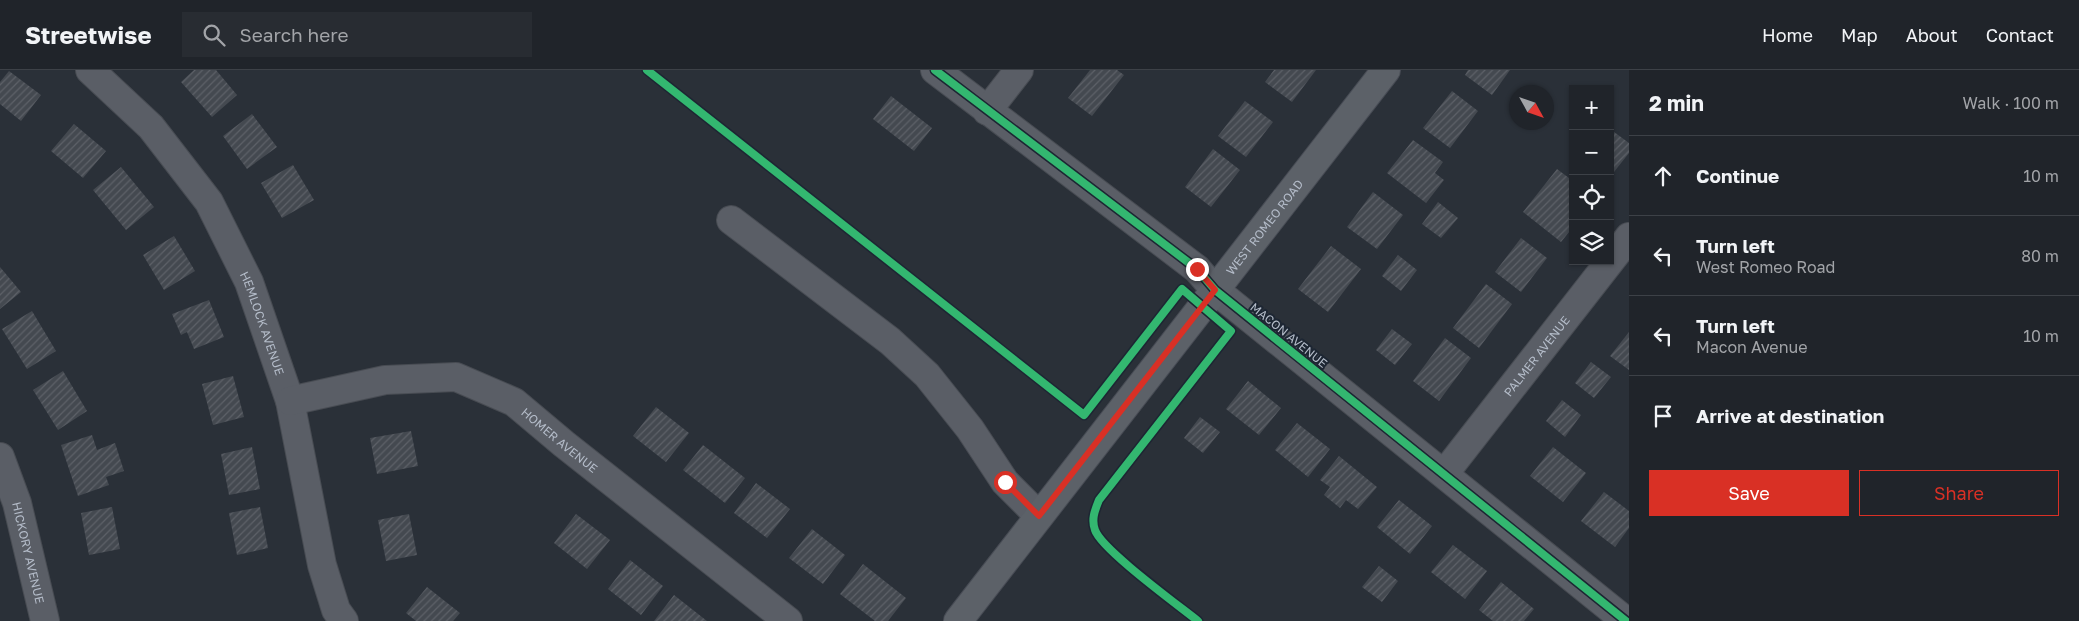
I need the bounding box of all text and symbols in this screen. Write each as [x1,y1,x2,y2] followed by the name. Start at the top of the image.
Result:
[182,12,532,57] search box
[25,20,152,49] text: Streetwise
[200,21,228,49] icon: search
[240,23,348,46] text: Search here
[1762,24,1813,46] text: Home
[1841,24,1878,46] text: Map
[1906,24,1958,46] text: About
[1986,24,2054,46] text: Contact
[1509,85,1554,130] north arrow
[1569,85,1614,265] map controls
[1569,85,1614,130] button: +
[1649,90,1704,116] text: 2 min
[1963,93,2059,113] text: Walk · 100 m
[1569,130,1614,175] button: −
[1649,162,1677,190] icon: ahead
[1696,164,1779,187] text: Continue
[2023,166,2059,186] text: 10 m
[1569,175,1614,220] button: locate
[1222,176,1306,278] street label: WEST ROMEO ROAD
[1569,220,1614,265] button: layers
[1696,234,1775,257] text: Turn left
[1649,242,1677,270] icon: left
[2021,246,2059,266] text: 80 m
[1696,257,1835,277] text: West Romeo Road
[1186,258,1209,281] route end
[237,269,288,377] street label: HEMLOCK AVENUE
[1247,299,1331,371] street label: MACON AVENUE
[1500,312,1572,399] street label: PALMER AVENUE
[1696,314,1775,337] text: Turn left
[1649,322,1677,350] icon: left
[2023,326,2059,346] text: 10 m
[1696,337,1807,357] text: Macon Avenue
[1649,402,1677,430] icon: arrive
[519,404,601,476] street label: HOMER AVENUE
[1696,404,1884,427] text: Arrive at destination
[1649,470,1849,516] button: Save
[1859,470,2059,516] button: Share
[994,471,1017,494] route start
[9,500,48,605] street label: HICKORY AVENUE

